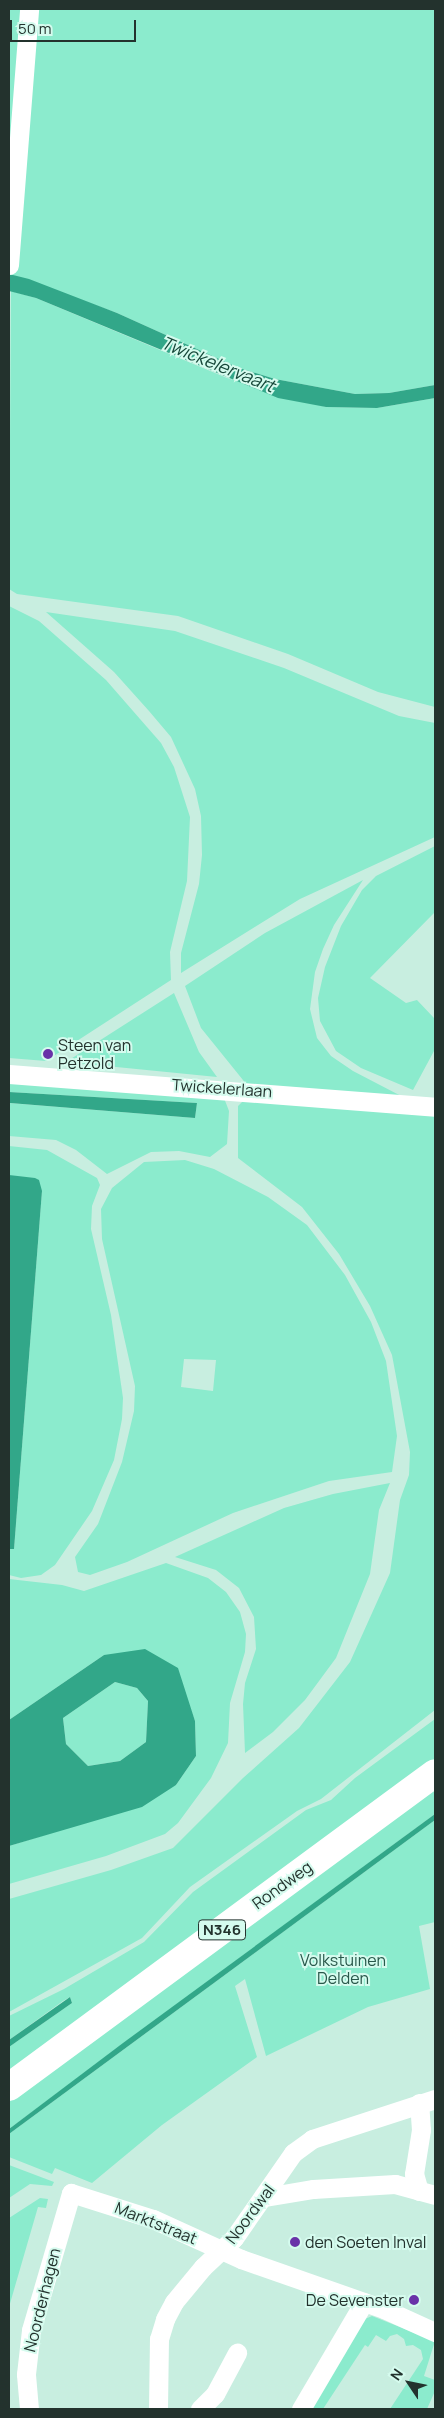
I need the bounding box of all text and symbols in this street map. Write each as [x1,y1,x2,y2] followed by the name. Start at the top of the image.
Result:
[12,10,139,42] scale bar
[18,18,52,39] text: 50 m
[158,331,278,397] water label: Twickelervaart
[58,1035,131,1073] place label: Steen van Petzold
[42,1048,54,1060] marker: Steen van Petzold
[171,1075,273,1101] street label: Twickelerlaan
[248,1857,316,1913] street label: Rondweg
[197,1918,247,1942] road number: N346
[300,1950,386,1988] park label: Volkstuinen Delden
[221,2181,279,2247] street label: Noordwal
[112,2198,200,2248] street label: Marktstraat
[305,2232,426,2252] place label: den Soeten Inval
[289,2236,301,2248] marker: den Soeten Inval
[20,2246,64,2354] street label: Noorderhagen
[306,2290,404,2310] place label: De Sevenster
[408,2294,420,2306] marker: De Sevenster
[384,2358,434,2408] north arrow
[385,2365,407,2384] text: N

